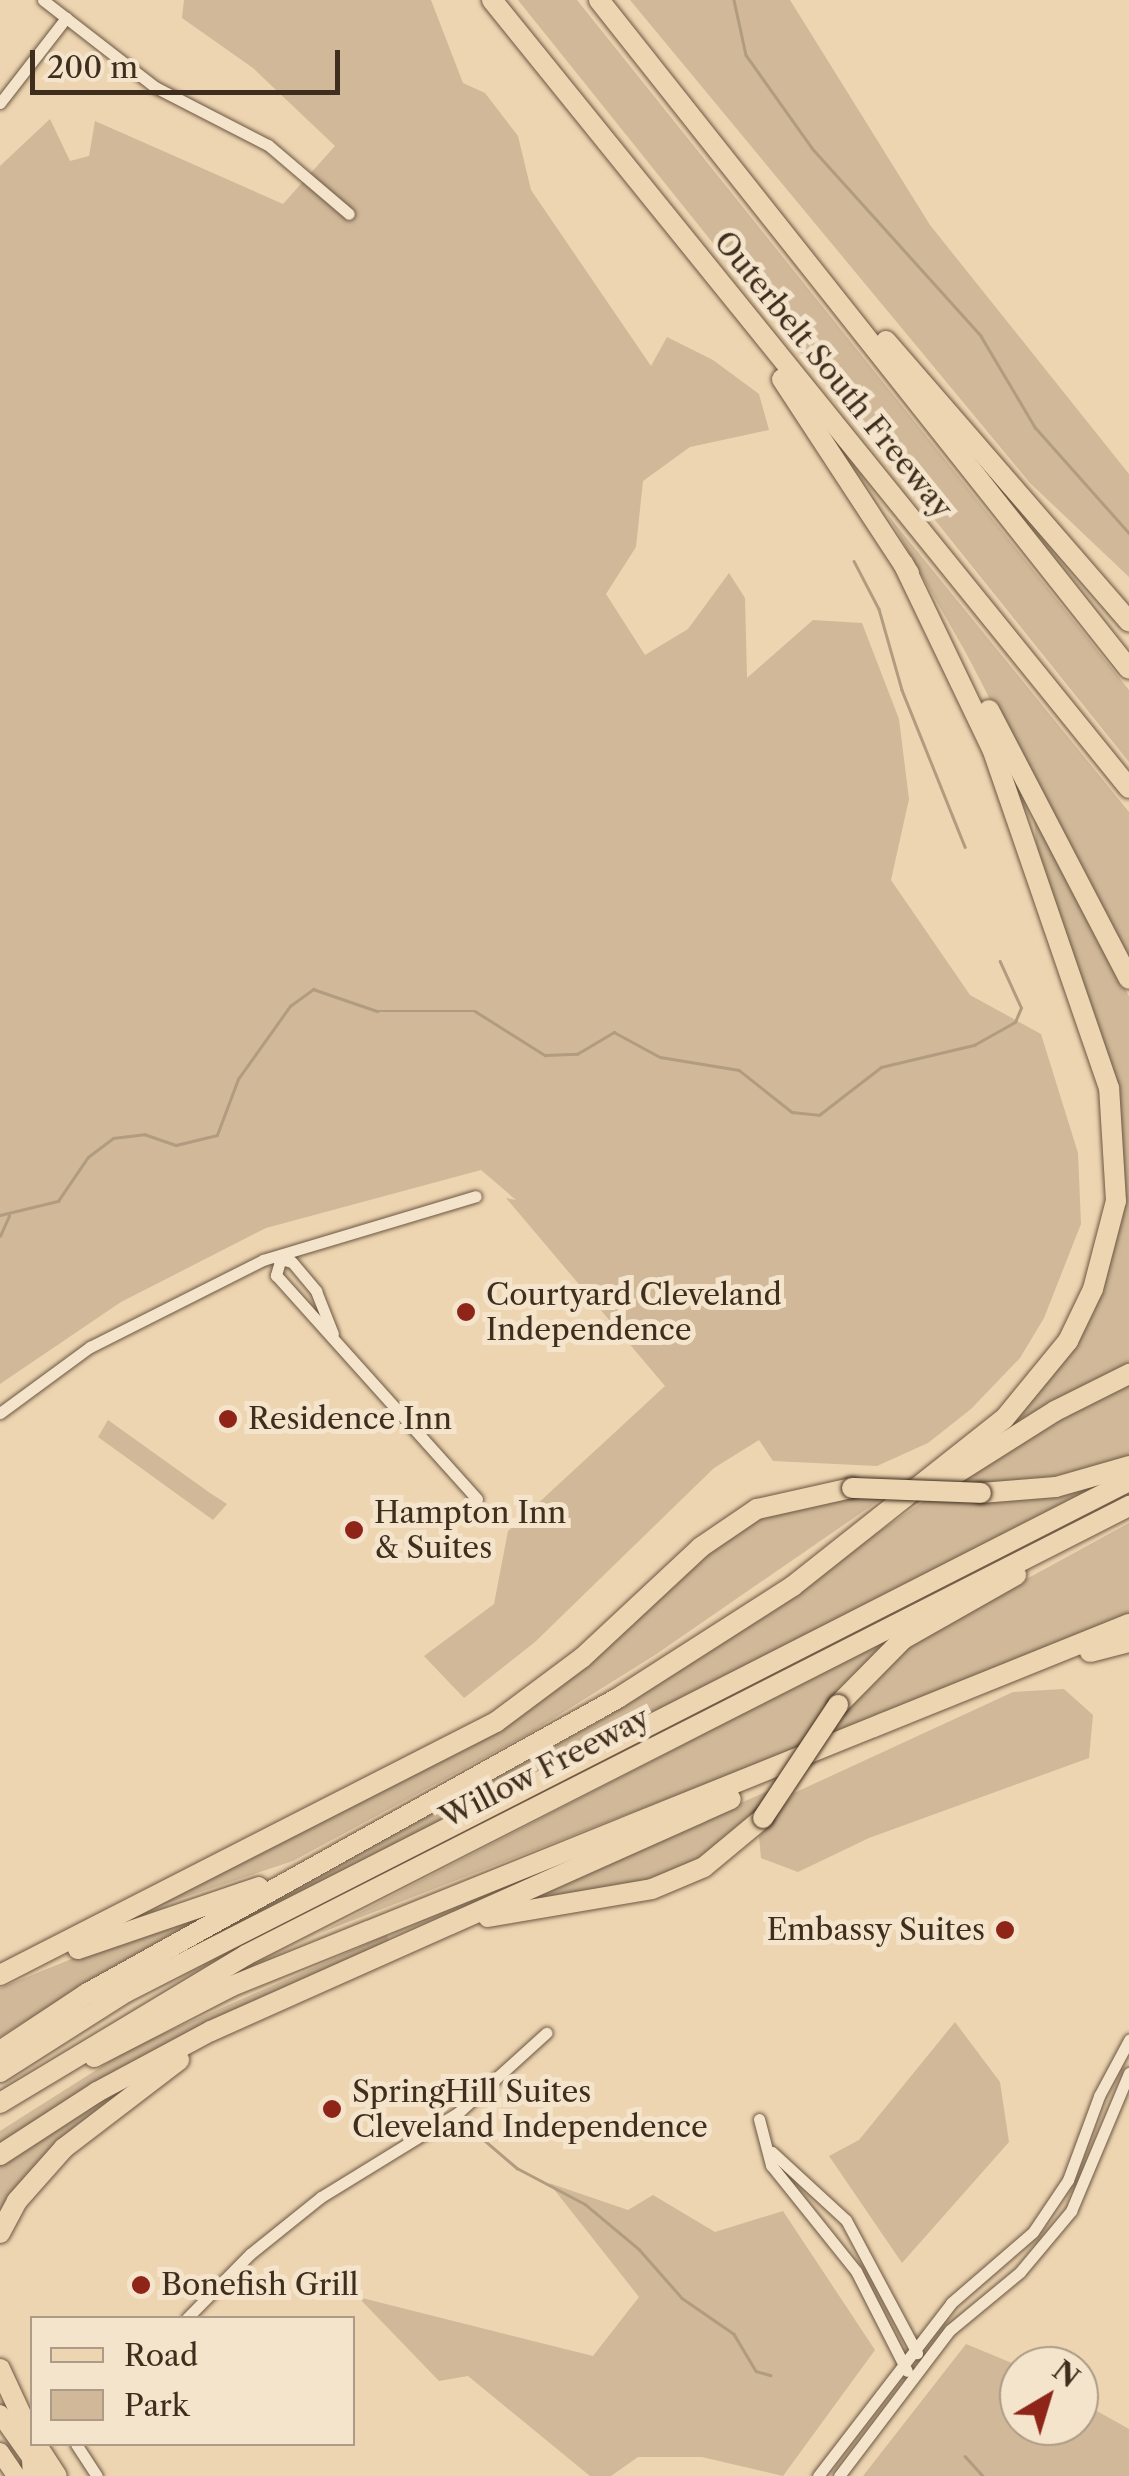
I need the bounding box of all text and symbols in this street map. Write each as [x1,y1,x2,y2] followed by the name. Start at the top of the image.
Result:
[35,30,345,92] scale bar
[47,49,138,86] text: 200 m
[706,224,960,526] street label: Outerbelt South Freeway
[486,1277,782,1348] place label: Courtyard Cleveland Independence
[455,1301,477,1323] marker: Courtyard Cleveland Independence
[248,1401,452,1437] place label: Residence Inn
[217,1408,239,1430] marker: Residence Inn
[374,1495,566,1566] place label: Hampton Inn & Suites
[343,1519,365,1541] marker: Hampton Inn & Suites
[434,1700,656,1836] street label: Willow Freeway
[766,1912,985,1948] place label: Embassy Suites
[994,1919,1016,1941] marker: Embassy Suites
[352,2074,708,2144] place label: SpringHill Suites Cleveland Independence
[321,2098,343,2120] marker: SpringHill Suites Cleveland Independence
[161,2267,358,2303] place label: Bonefish Grill
[130,2274,152,2296] marker: Bonefish Grill
[30,2316,355,2446] legend
[124,2337,198,2374] text: Road
[999,2346,1099,2446] north arrow
[1046,2353,1086,2395] text: N
[124,2387,189,2424] text: Park

